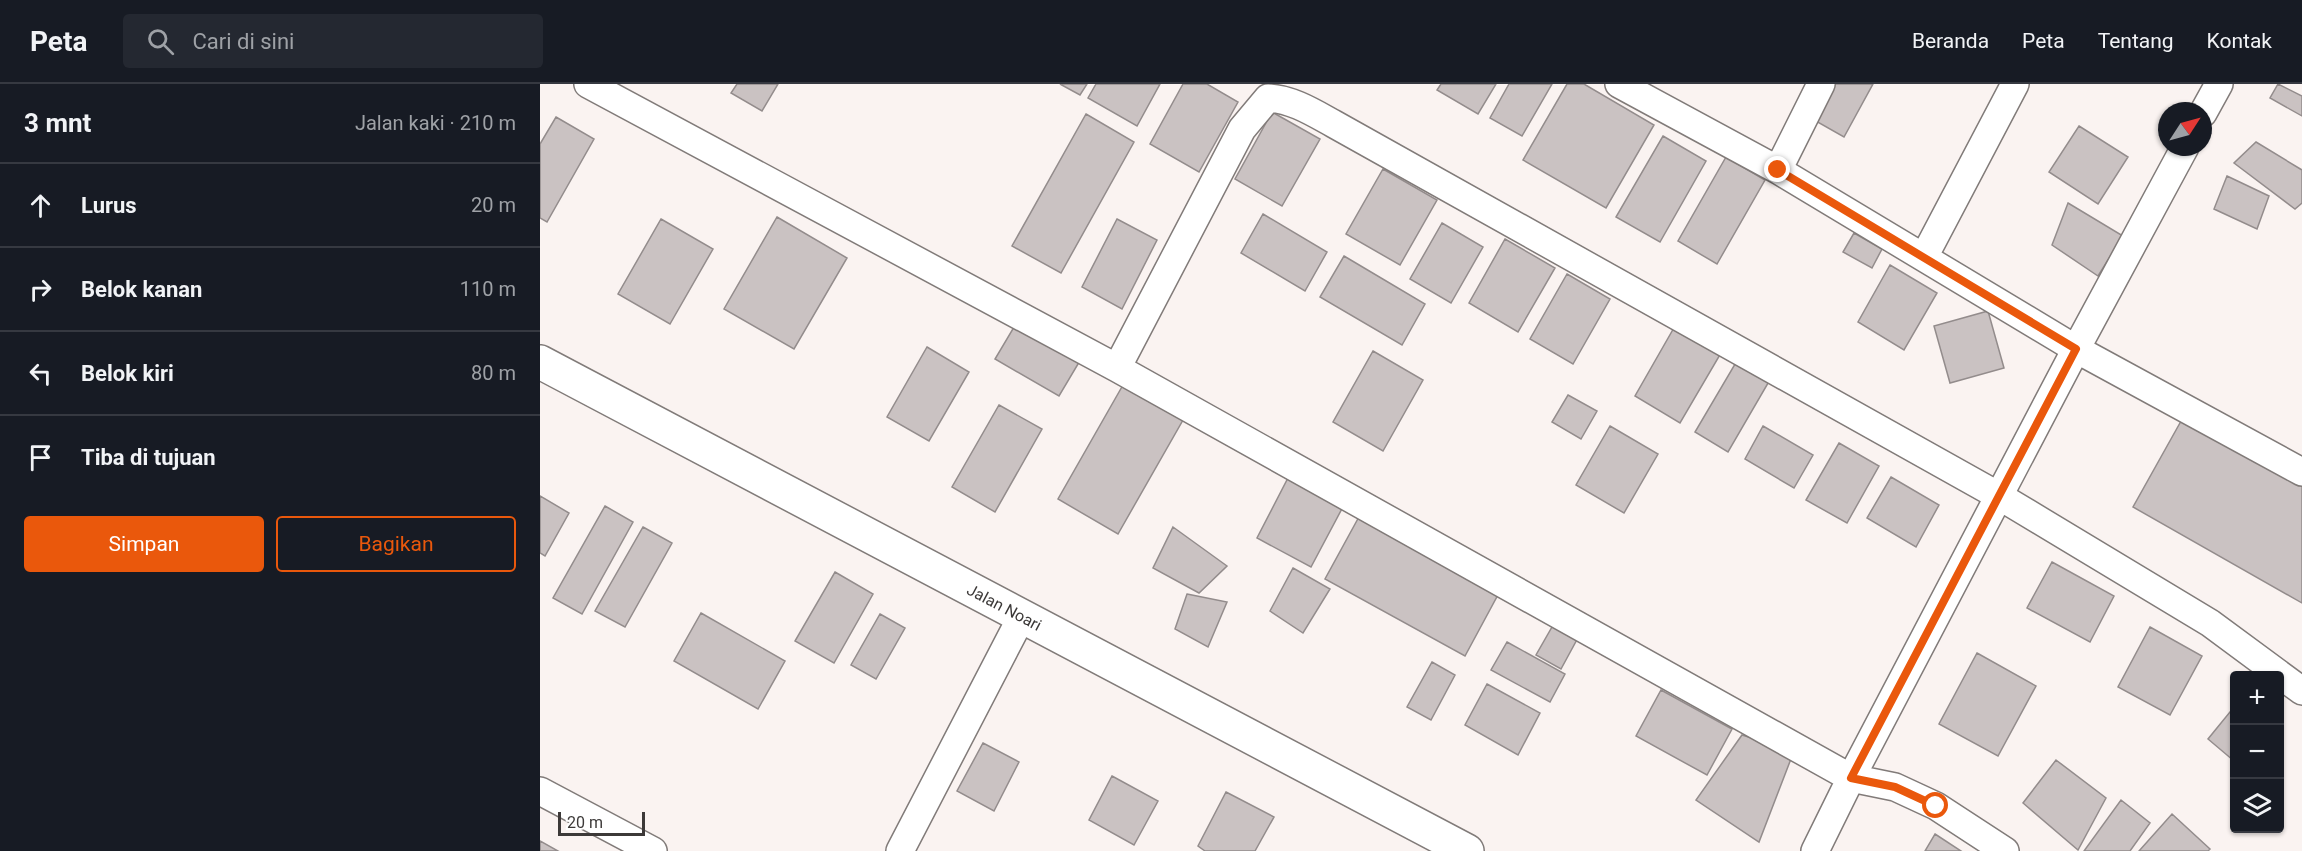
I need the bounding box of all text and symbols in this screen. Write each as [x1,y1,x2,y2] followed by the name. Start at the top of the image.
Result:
[123,14,543,68] search box
[30,25,87,58] text: Peta
[144,25,177,58] icon: search
[192,29,294,54] text: Cari di sini
[1912,29,1989,53] text: Beranda
[2022,29,2065,53] text: Peta
[2098,29,2174,53] text: Tentang
[2207,29,2272,53] text: Kontak
[2158,102,2212,156] north arrow
[24,108,91,138] text: 3 mnt
[355,111,516,135] text: Jalan kaki · 210 m
[1764,156,1790,182] route end
[24,189,57,222] icon: ahead
[81,193,137,218] text: Lurus
[471,193,516,217] text: 20 m
[24,273,57,306] icon: right
[81,277,202,302] text: Belok kanan
[460,277,516,301] text: 110 m
[24,357,57,390] icon: left
[81,361,174,386] text: Belok kiri
[471,361,516,385] text: 80 m
[24,441,57,474] icon: arrive
[81,445,216,470] text: Tiba di tujuan
[24,516,264,572] button: Simpan
[276,516,516,572] button: Bagikan
[964,580,1045,635] street label: Jalan Noari
[2230,671,2284,833] map controls
[2230,671,2284,725] button: +
[2230,725,2284,779] button: −
[2230,779,2284,833] button: layers
[1922,792,1948,818] route start
[558,809,645,836] scale bar
[567,813,603,832] text: 20 m

